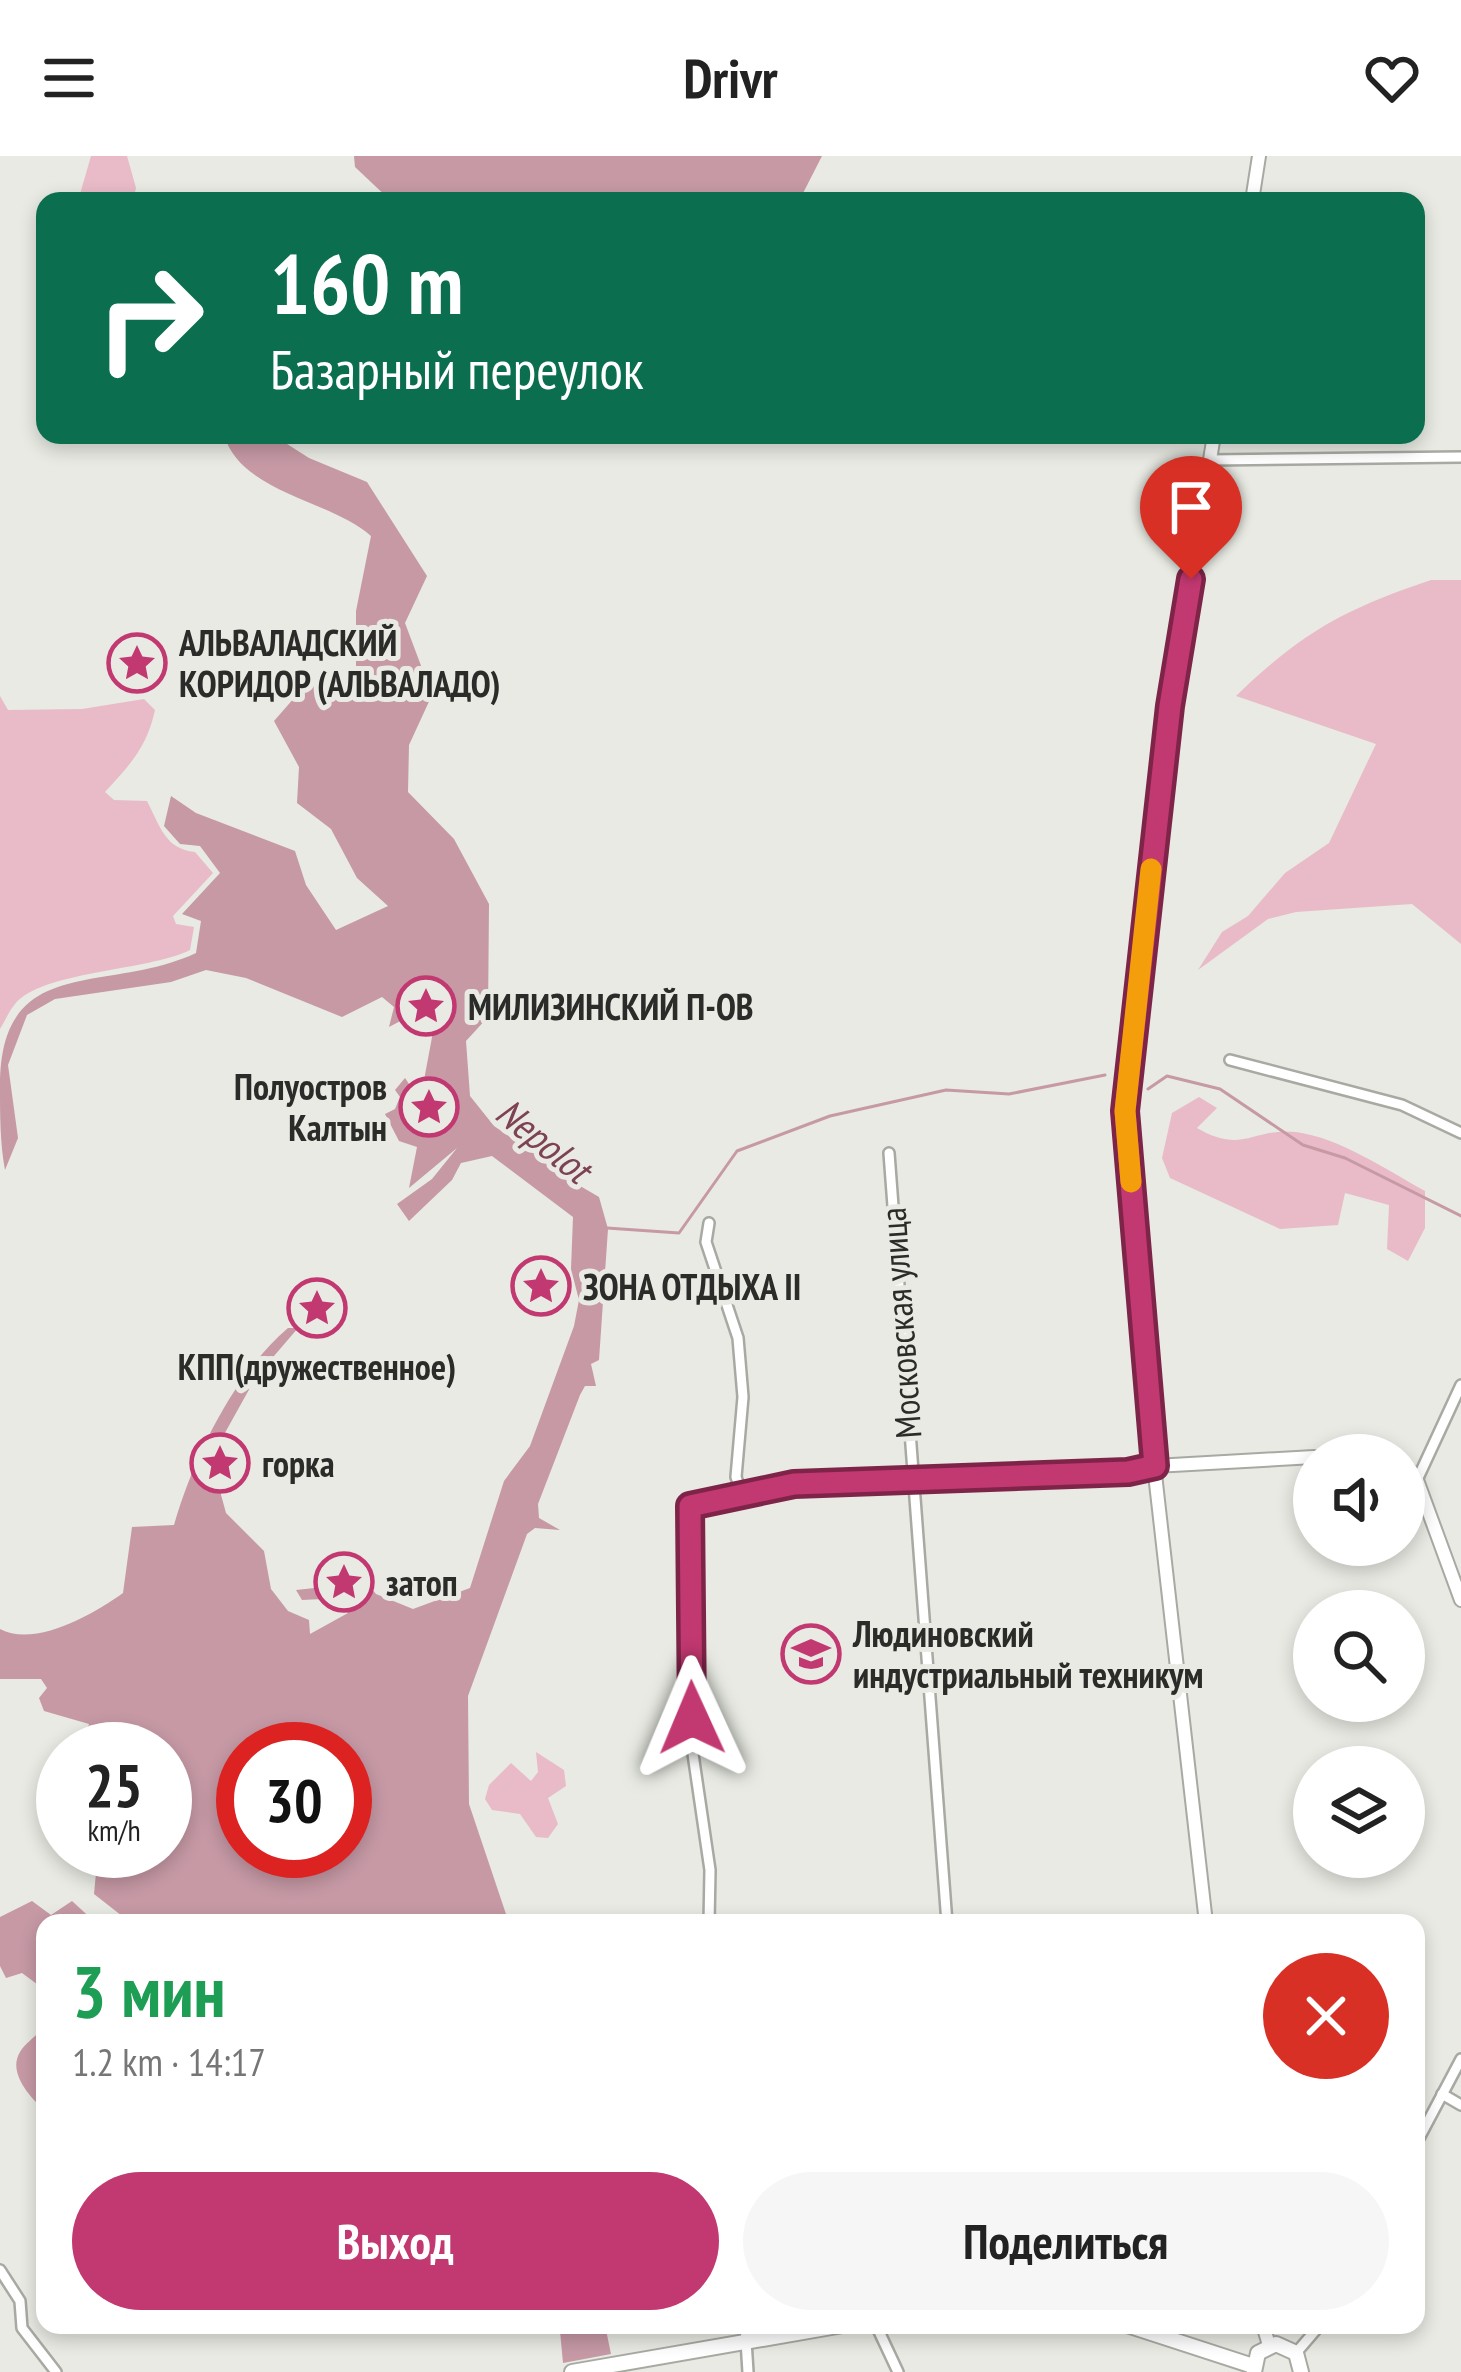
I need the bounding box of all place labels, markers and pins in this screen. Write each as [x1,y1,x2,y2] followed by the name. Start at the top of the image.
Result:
[1140,456,1242,579] pin
[178,619,501,707] place label: АЛЬВАЛАДСКИЙ КОРИДОР (АЛЬВАЛАДО)
[106,632,168,694] place icon: АЛЬВАЛАДСКИЙ КОРИДОР (АЛЬВАЛАДО)
[395,975,457,1037] place icon: МИЛИЗИНСКИЙ П-ОВ
[468,983,753,1030] place label: МИЛИЗИНСКИЙ П-ОВ
[234,1063,387,1151] place label: Полуостров Калтын
[398,1076,460,1138] place icon: Полуостров Калтын
[510,1255,572,1317] place icon: ЗОНА ОТДЫХА II
[583,1263,801,1310] place label: ЗОНА ОТДЫХА II
[286,1277,348,1339] place icon: КПП(дружественное)
[178,1343,456,1390] place label: КПП(дружественное)
[189,1432,251,1494] place icon: горка
[262,1440,335,1487] place label: горка
[313,1551,375,1613] place icon: затоп
[386,1559,458,1606] place label: затоп
[852,1610,1203,1698] place label: Людиновский индустриальный техникум
[780,1623,842,1685] school or university icon: Людиновский индустриальный техникум

